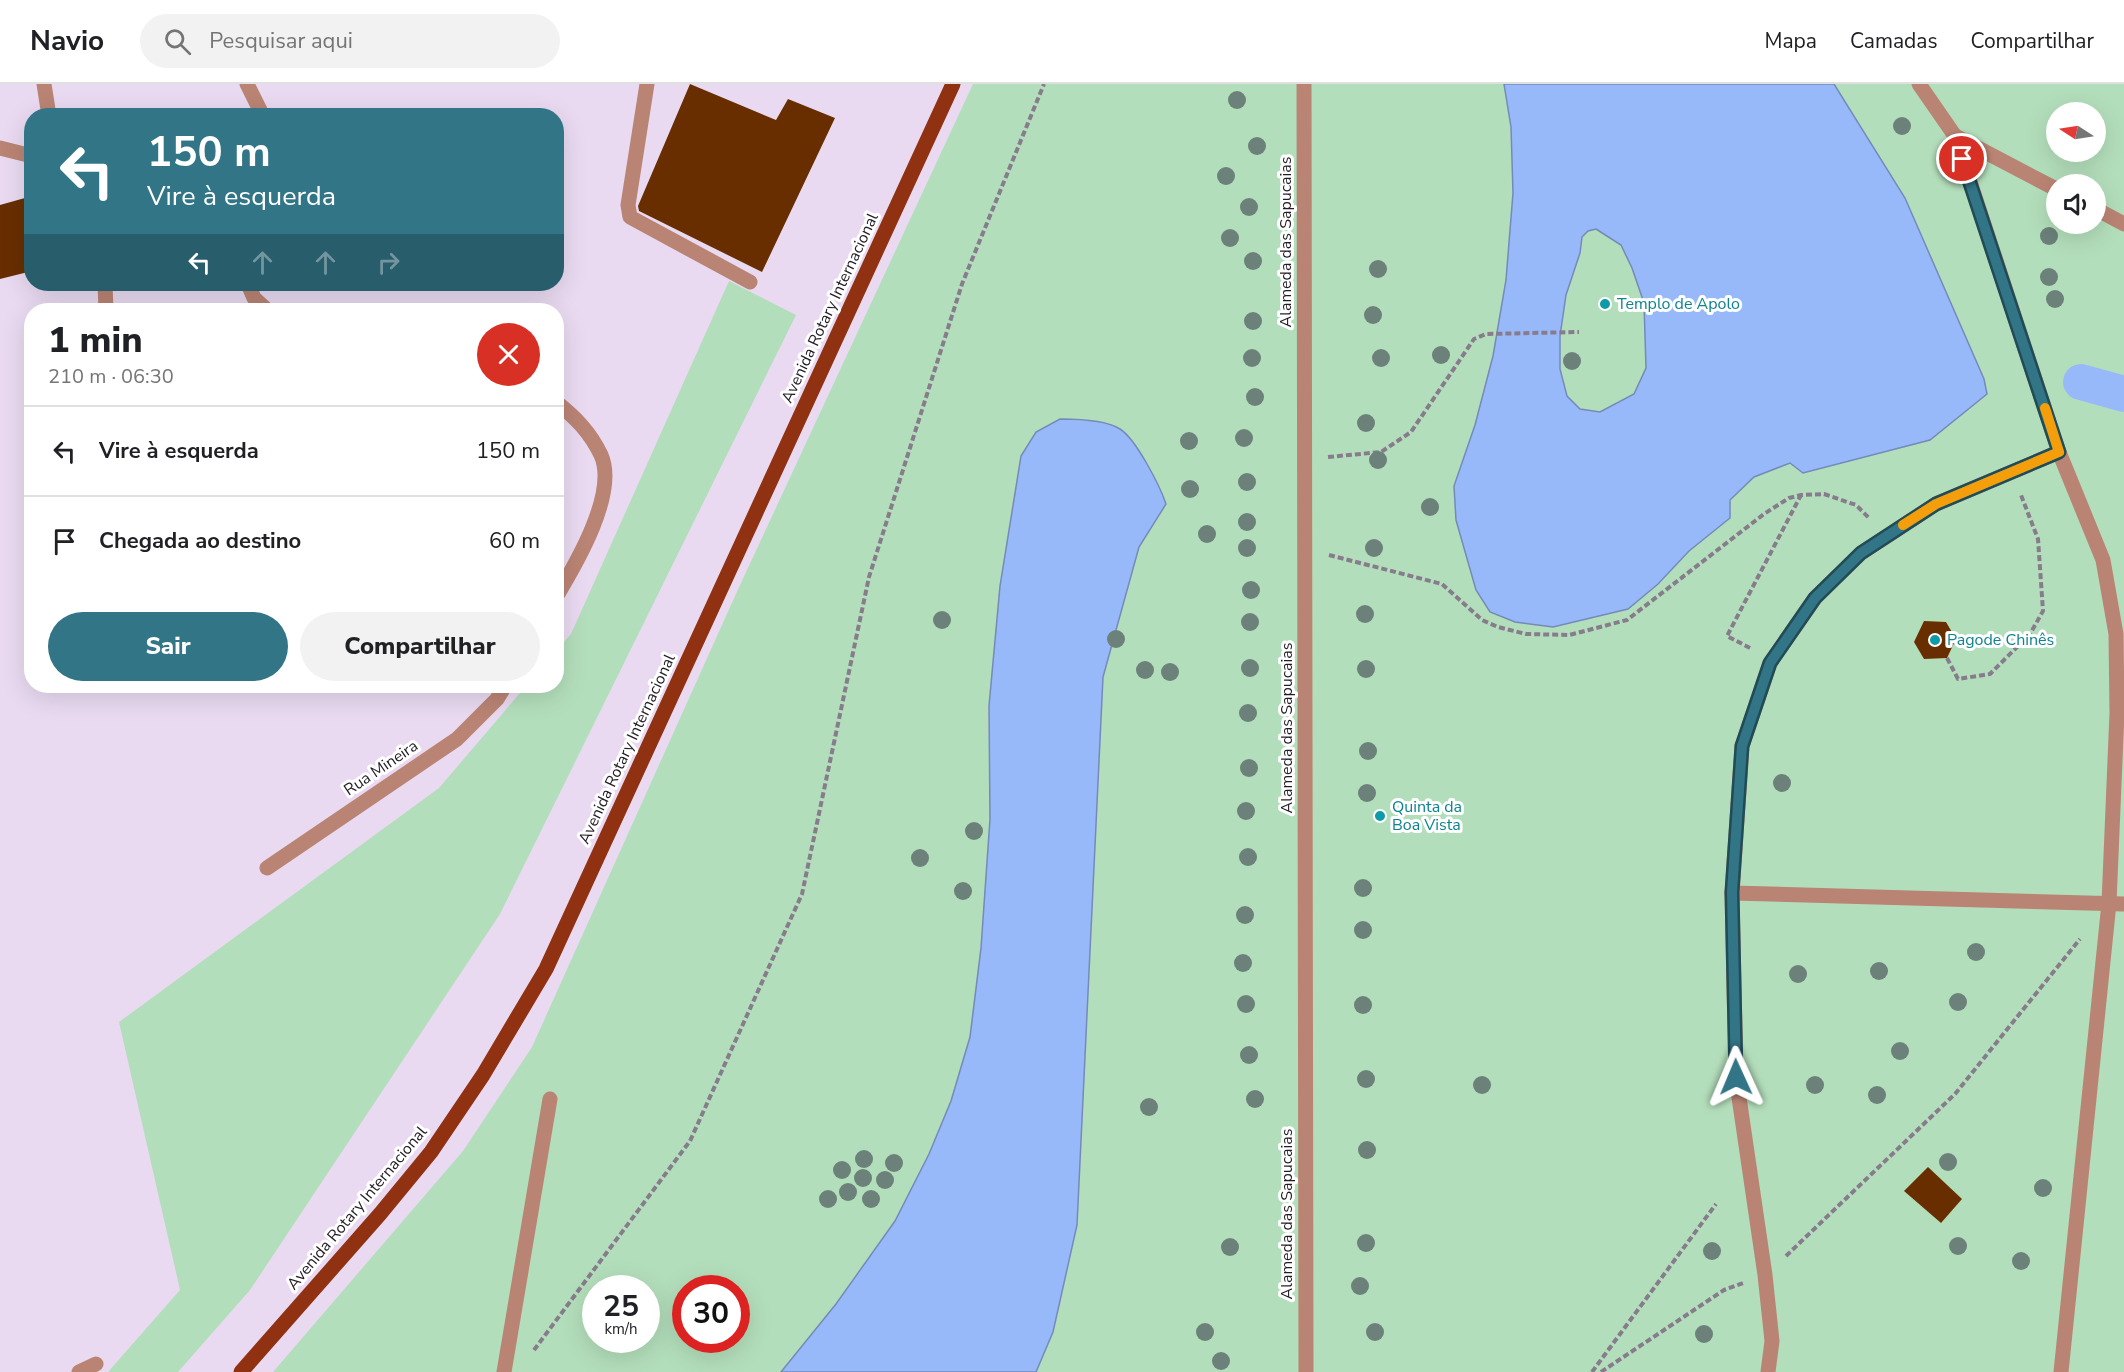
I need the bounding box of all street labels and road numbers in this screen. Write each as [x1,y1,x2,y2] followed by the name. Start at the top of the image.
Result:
[1275,157,1297,327] street label: Alameda das Sapucaias
[776,209,884,407] street label: Avenida Rotary Internacional
[1276,643,1298,813] street label: Alameda das Sapucaias
[573,650,681,848] street label: Avenida Rotary Internacional
[340,735,422,801] street label: Rua Mineira
[282,1121,432,1295] street label: Avenida Rotary Internacional
[1276,1129,1298,1299] street label: Alameda das Sapucaias

